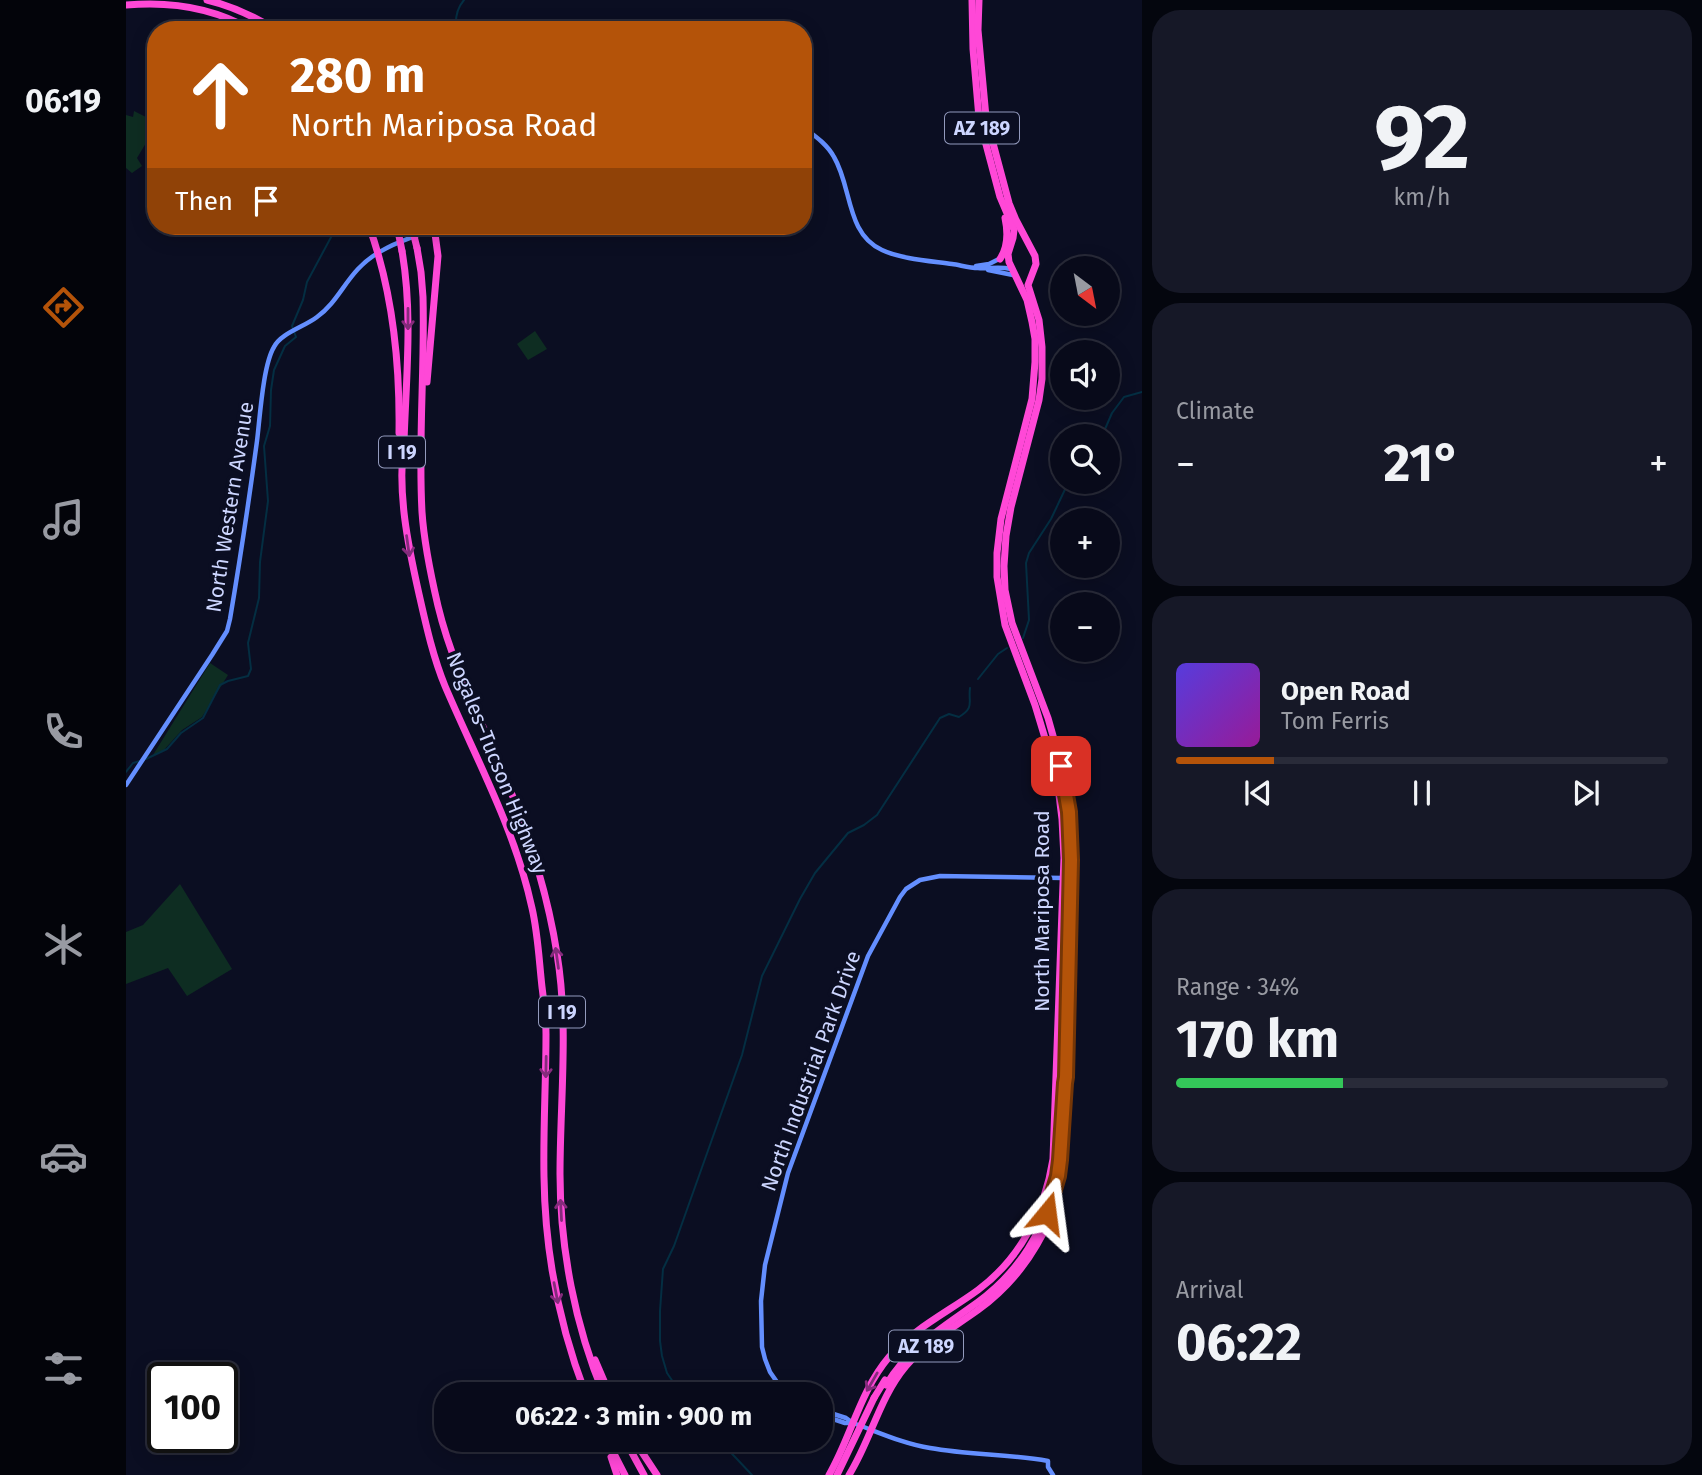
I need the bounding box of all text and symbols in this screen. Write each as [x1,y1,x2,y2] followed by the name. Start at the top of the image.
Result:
[290,46,426,105] text: 280 m
[175,49,266,140] icon: ahead
[25,82,101,120] text: 06:19
[1374,83,1470,192] text: 92
[290,106,597,144] text: North Mariposa Road
[945,112,1019,144] road number: AZ 189
[247,182,285,220] icon: arrive
[1394,183,1450,211] text: km/h
[175,186,233,217] text: Then
[1050,256,1120,326] north arrow
[1050,256,1120,662] map controls
[39,283,88,332] icon: directions
[401,307,415,330] one-way arrow
[1050,340,1120,410] button: sound
[1176,397,1255,425] text: Climate
[201,400,259,614] street label: North Western Avenue
[1050,424,1120,494] button: search
[1384,432,1461,495] text: 21°
[379,436,425,467] road number: I 19
[1176,441,1195,487] text: −
[1649,441,1668,487] text: +
[39,495,88,544] icon: music
[1050,508,1120,578] button: +
[402,534,415,557] one-way arrow
[1050,592,1120,662] button: −
[441,648,554,878] street label: Nogales–Tucson Highway
[1281,676,1410,707] text: Open Road
[39,707,88,756] icon: phone
[1281,707,1389,735] text: Tom Ferris
[1031,736,1091,796] pin
[1042,747,1080,785] icon: arrive
[1239,774,1277,812] icon: previous
[1403,774,1441,812] icon: pause
[1567,774,1605,812] icon: next
[1029,810,1055,1012] street label: North Mariposa Road
[39,920,88,969] icon: climate
[551,947,564,970] one-way arrow
[755,947,867,1195] street label: North Industrial Park Drive
[1176,973,1299,1001] text: Range · 34%
[539,996,585,1028] road number: I 19
[1176,1008,1339,1071] text: 170 km
[539,1055,553,1078] one-way arrow
[39,1132,88,1181] icon: car
[1010,1176,1084,1250] position arrow
[554,1199,567,1221] one-way arrow
[1176,1276,1243,1304] text: Arrival
[550,1281,563,1304] one-way arrow
[1176,1311,1302,1374] text: 06:22
[889,1330,963,1362] road number: AZ 189
[39,1344,88,1393] icon: filters
[147,1362,238,1453] speed limit sign: 100
[865,1372,879,1392] one-way arrow
[515,1401,752,1432] text: 06:22 · 3 min · 900 m

